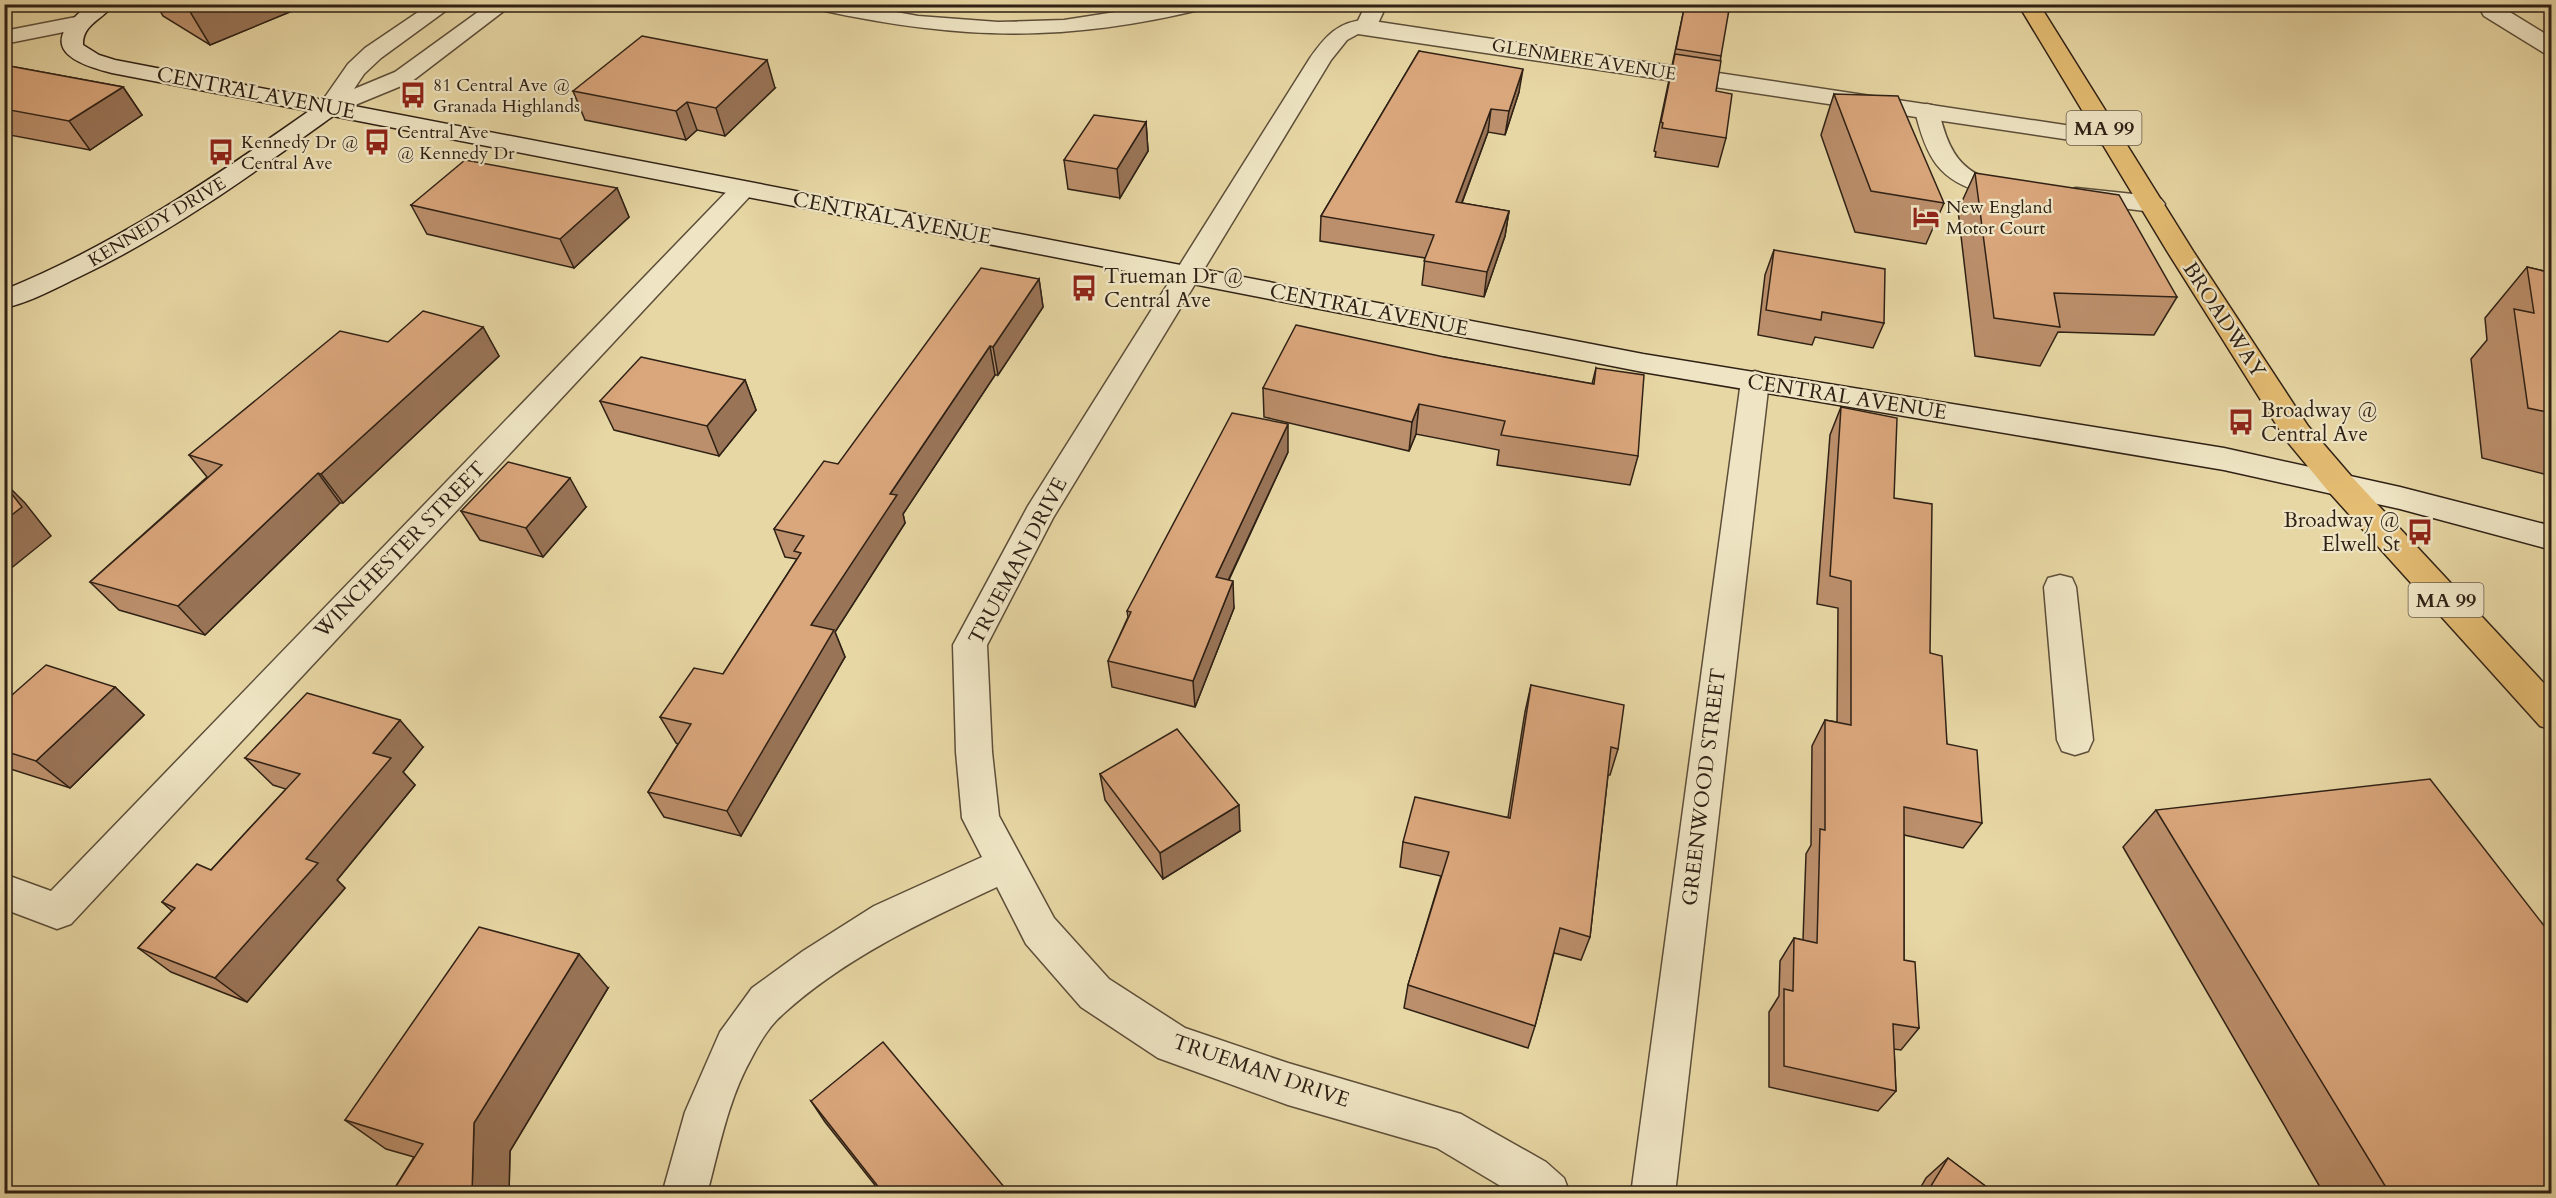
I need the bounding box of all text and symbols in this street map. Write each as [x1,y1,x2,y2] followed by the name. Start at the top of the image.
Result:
[1490,33,1678,87] street label: GLENMERE AVENUE
[154,60,358,126] street label: CENTRAL AVENUE
[433,73,580,119] place label: 81 Central Ave @ Granada Highlands
[398,80,428,110] bus stop icon: 81 Central Ave @ Granada Highlands
[2066,111,2142,145] road number: MA 99
[397,120,515,166] place label: Central Ave @ Kennedy Dr
[362,127,392,157] bus stop icon: Central Ave @ Kennedy Dr
[241,130,359,176] place label: Kennedy Dr @ Central Ave
[206,137,236,167] bus stop icon: Kennedy Dr @ Central Ave
[83,171,231,273] street label: KENNEDY DRIVE
[790,185,994,251] street label: CENTRAL AVENUE
[1946,195,2053,241] place label: New England Motor Court
[1911,202,1941,232] hotel icon: New England Motor Court
[2176,256,2272,384] street label: BROADWAY
[1104,262,1243,315] place label: Trueman Dr @ Central Ave
[1069,273,1099,303] bus stop icon: Trueman Dr @ Central Ave
[1267,277,1471,343] street label: CENTRAL AVENUE
[1745,367,1949,427] street label: CENTRAL AVENUE
[2261,396,2378,449] place label: Broadway @ Central Ave
[2226,407,2256,437] bus stop icon: Broadway @ Central Ave
[307,455,492,646] street label: WINCHESTER STREET
[962,472,1074,650] street label: TRUEMAN DRIVE
[2283,506,2400,559] place label: Broadway @ Elwell St
[2405,517,2435,547] bus stop icon: Broadway @ Elwell St
[2408,583,2484,617] road number: MA 99
[1675,667,1733,907] street label: GREENWOOD STREET
[1169,1027,1353,1115] street label: TRUEMAN DRIVE

